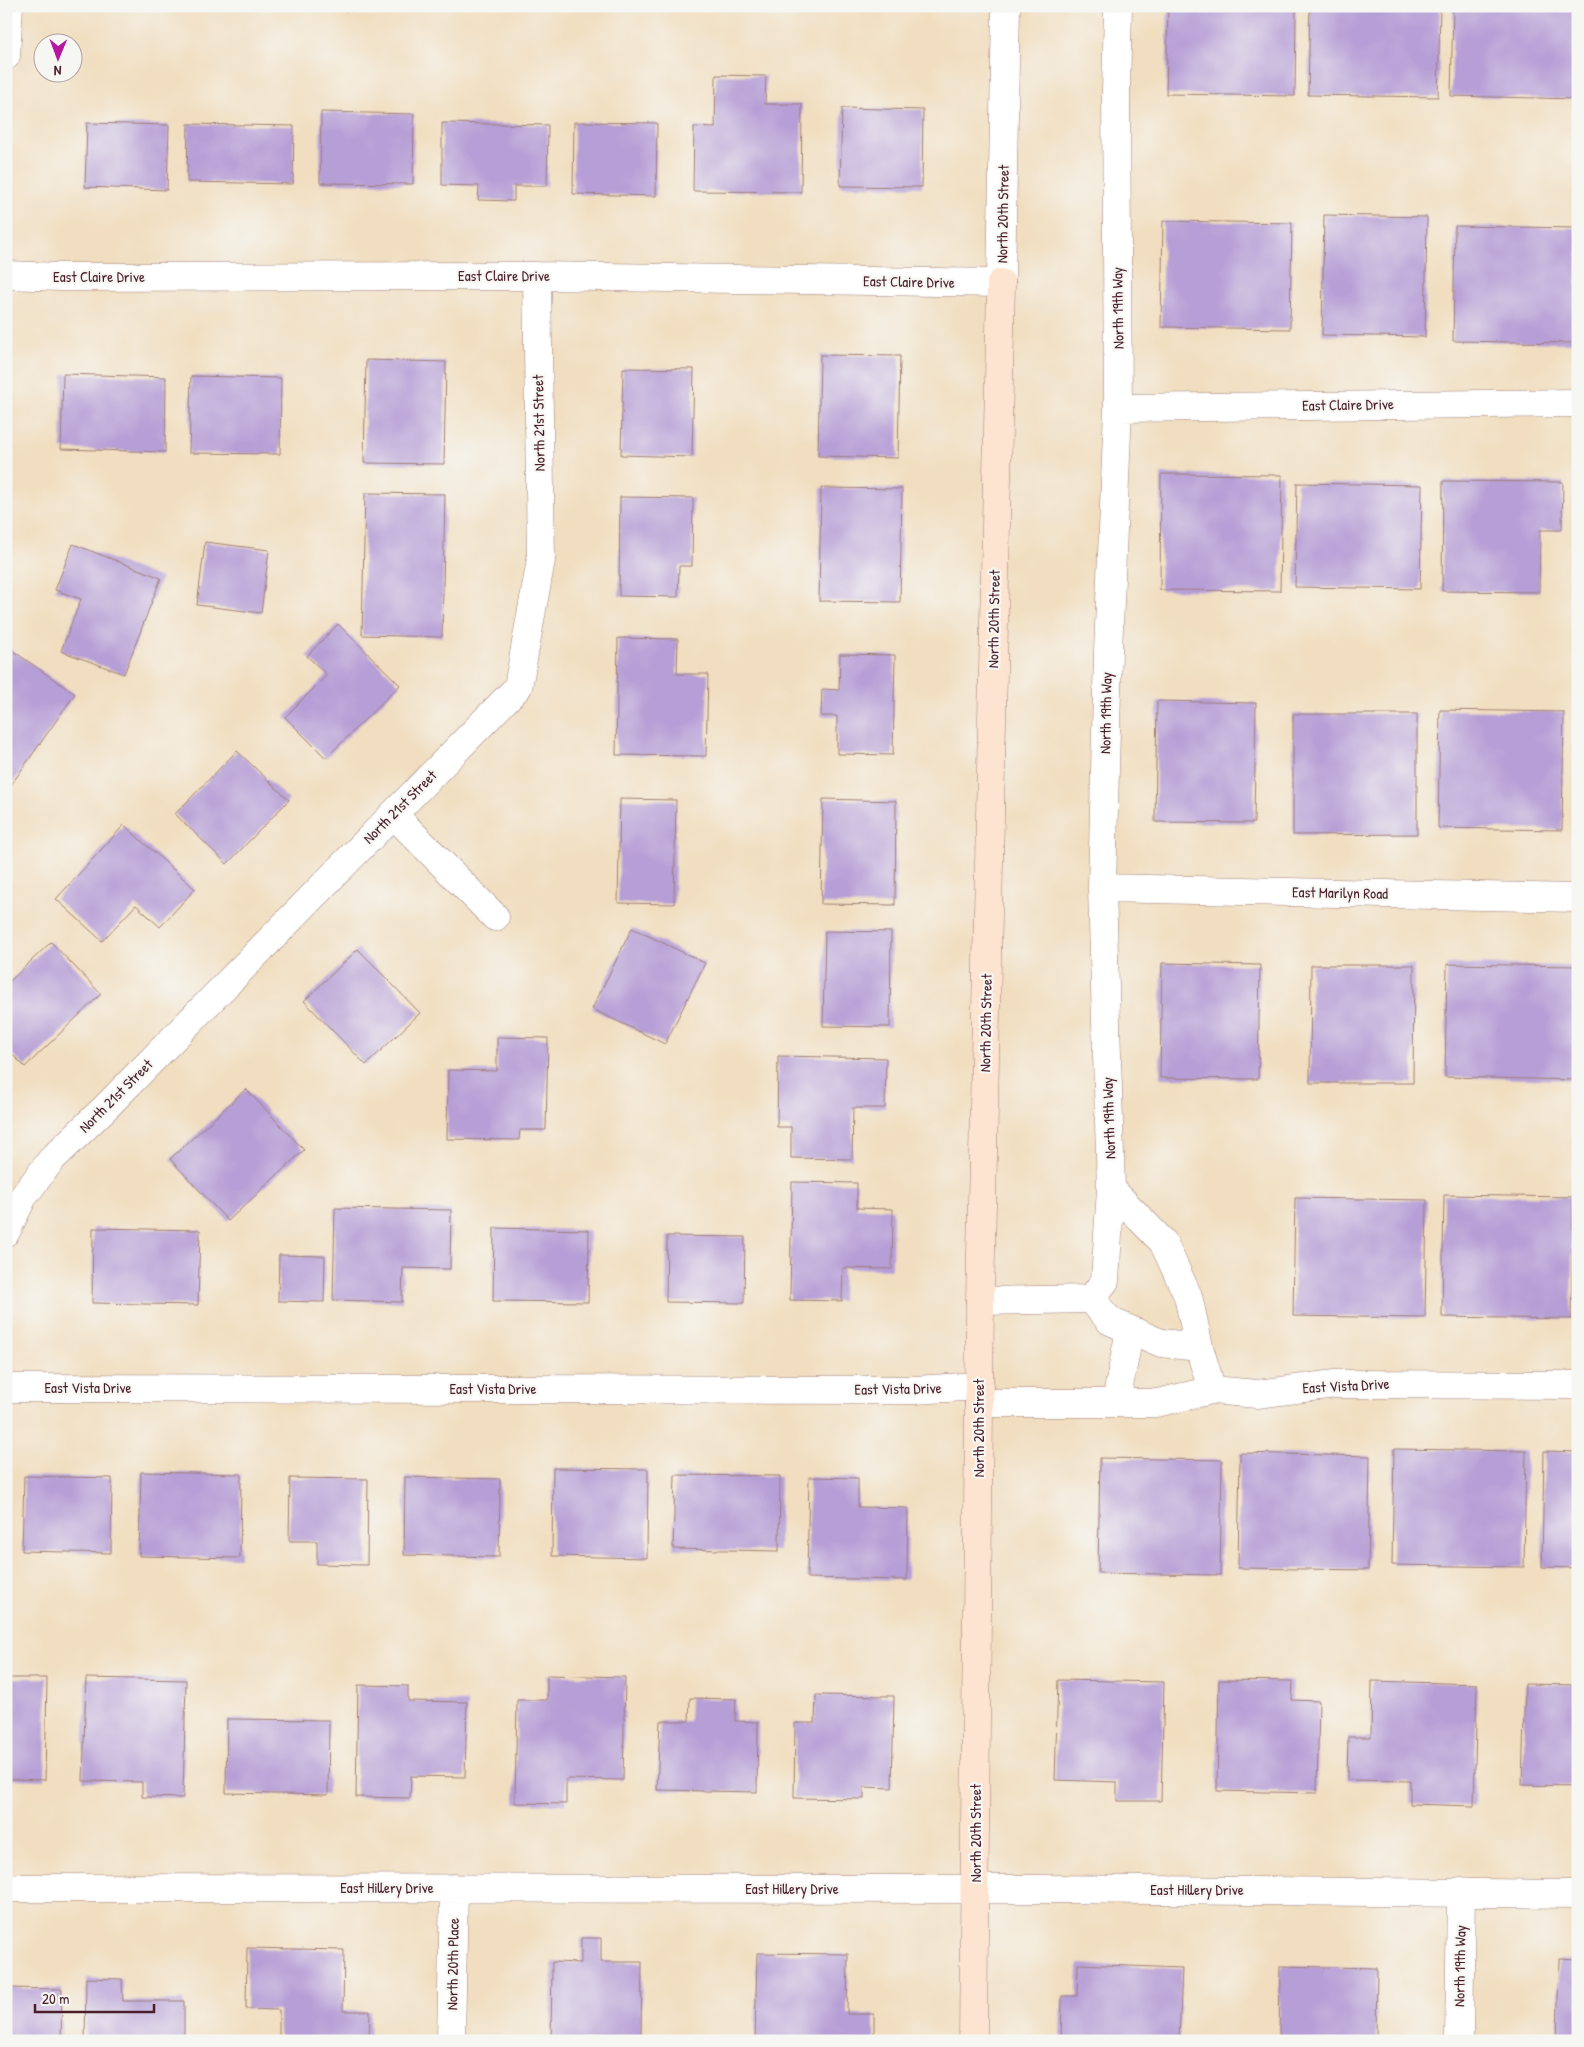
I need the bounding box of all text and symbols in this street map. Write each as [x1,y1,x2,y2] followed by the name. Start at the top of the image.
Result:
[32,32,82,82] north arrow
[53,62,62,81] text: N
[991,164,1014,263] street label: North 20th Street
[458,265,550,286] street label: East Claire Drive
[53,266,145,287] street label: East Claire Drive
[1106,267,1129,349] street label: North 19th Way
[863,270,955,293] street label: East Claire Drive
[527,374,550,471] street label: North 21st Street
[1302,393,1394,416] street label: East Claire Drive
[982,569,1005,668] street label: North 20th Street
[1094,672,1117,754] street label: North 19th Way
[358,765,442,848] street label: North 21st Street
[1292,881,1388,904] street label: East Marilyn Road
[974,973,997,1072] street label: North 20th Street
[74,1054,158,1137] street label: North 21st Street
[1097,1077,1120,1159] street label: North 19th Way
[1302,1373,1390,1398] street label: East Vista Drive
[44,1377,132,1398] street label: East Vista Drive
[854,1377,942,1400] street label: East Vista Drive
[449,1378,537,1399] street label: East Vista Drive
[968,1378,989,1477] street label: North 20th Street
[965,1783,986,1882] street label: North 20th Street
[340,1877,434,1898] street label: East Hillery Drive
[745,1878,839,1899] street label: East Hillery Drive
[1150,1879,1244,1900] street label: East Hillery Drive
[441,1918,464,2010] street label: North 20th Place
[1448,1925,1471,2007] street label: North 19th Way
[35,1982,154,2014] scale bar
[42,1988,69,2009] text: 20 m

